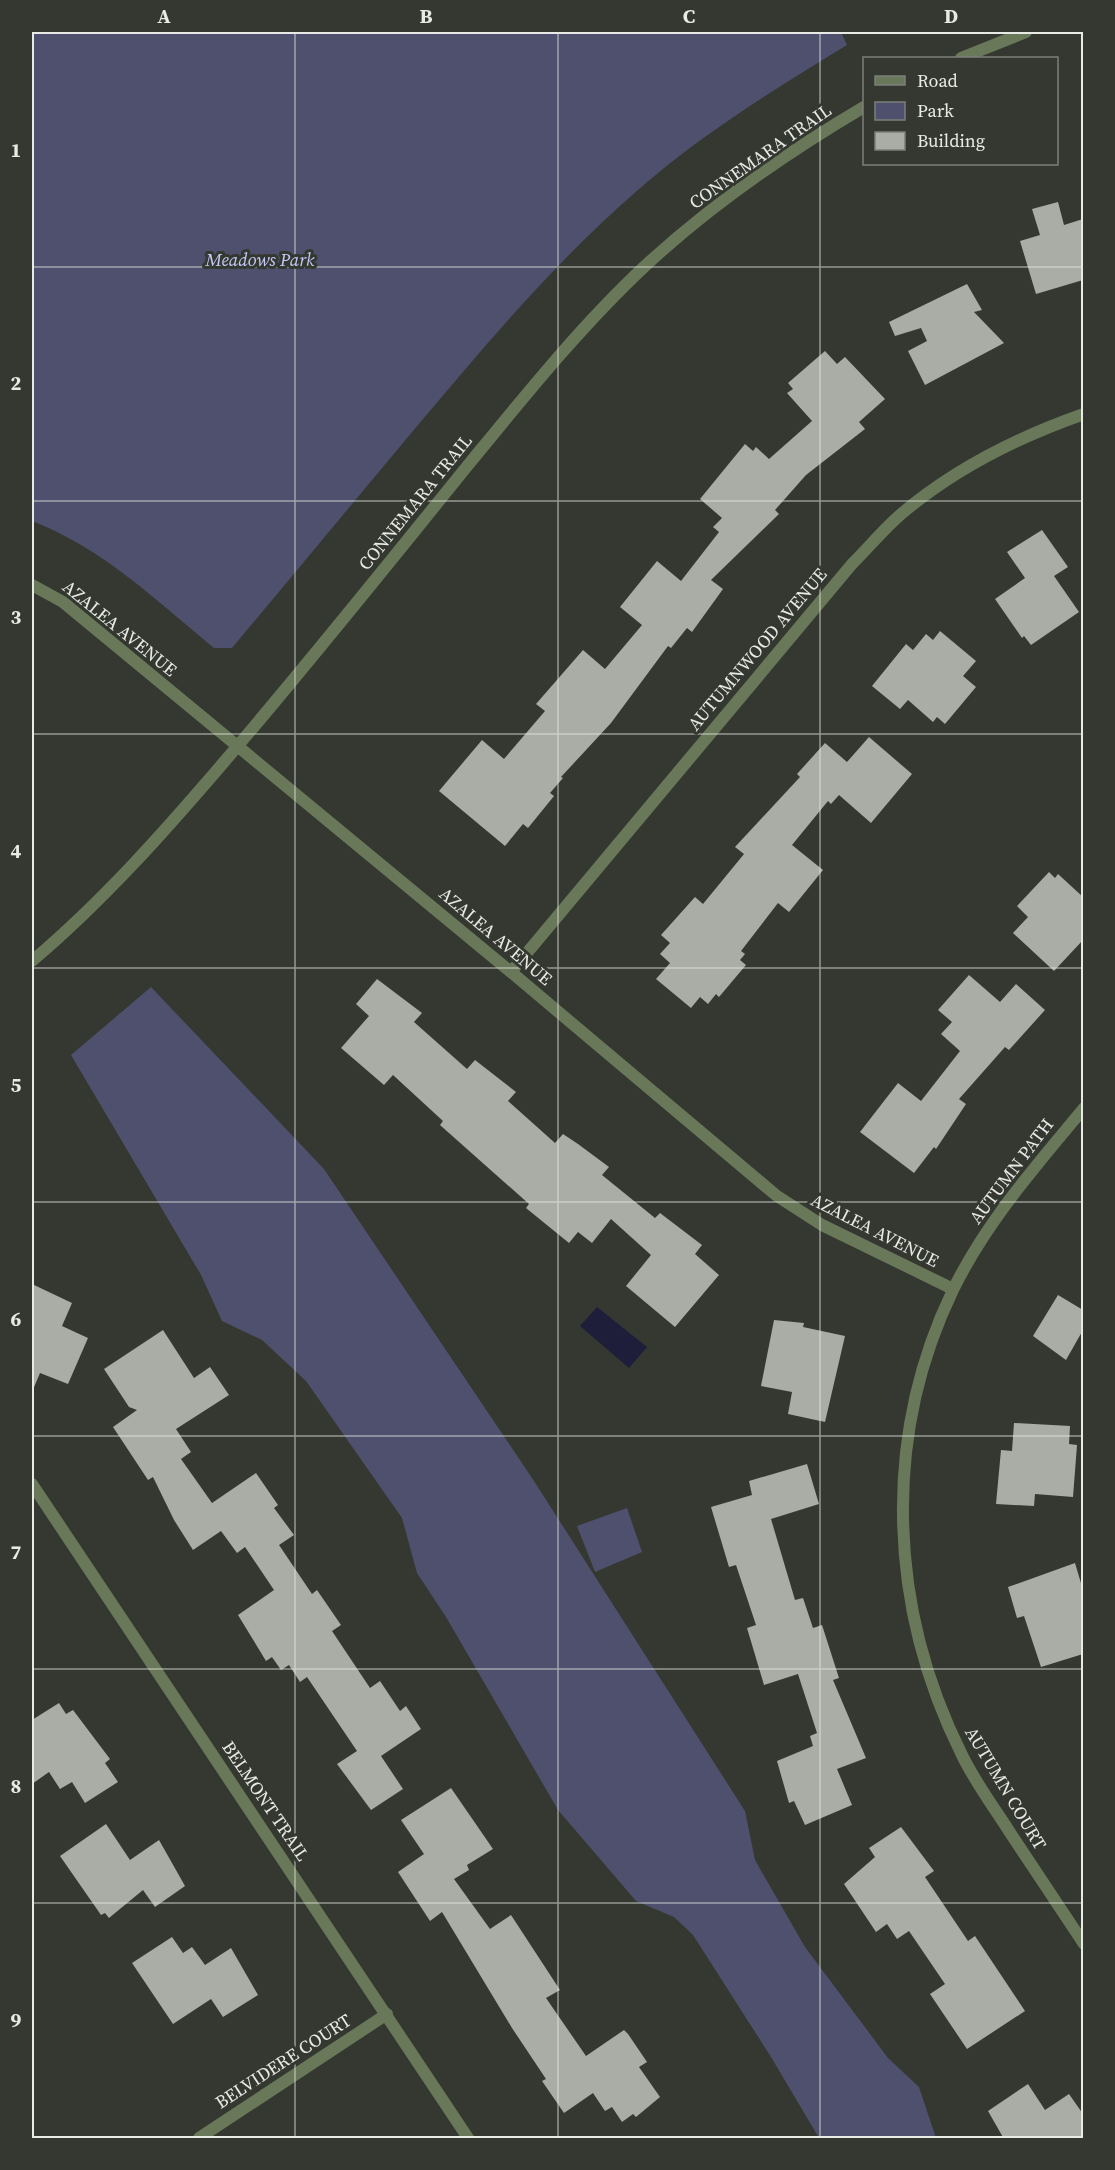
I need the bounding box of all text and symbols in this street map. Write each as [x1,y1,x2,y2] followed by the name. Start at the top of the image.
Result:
[157,2,171,30] text: A
[419,2,433,30] text: B
[683,2,695,30] text: C
[944,2,958,30] text: D
[863,57,1058,165] legend
[917,68,958,93] text: Road
[684,97,836,215] street label: CONNEMARA TRAIL
[917,98,954,123] text: Park
[917,128,985,153] text: Building
[11,136,21,164] text: 1
[204,247,315,272] park label: Meadows Park
[11,369,22,397] text: 2
[352,429,478,575] street label: CONNEMARA TRAIL
[682,562,833,736] street label: AUTUMNWOOD AVENUE
[58,574,183,682] street label: AZALEA AVENUE
[11,603,22,631] text: 3
[11,837,22,865] text: 4
[434,881,558,991] street label: AZALEA AVENUE
[11,1071,22,1099] text: 5
[963,1113,1059,1229] street label: AUTUMN PATH
[807,1187,943,1273] street label: AZALEA AVENUE
[11,1305,22,1333] text: 6
[11,1538,22,1566] text: 7
[959,1722,1053,1854] street label: AUTUMN COURT
[216,1736,316,1866] street label: BELMONT TRAIL
[11,1772,21,1800] text: 8
[11,2006,22,2034] text: 9
[210,2008,356,2114] street label: BELVIDERE COURT

